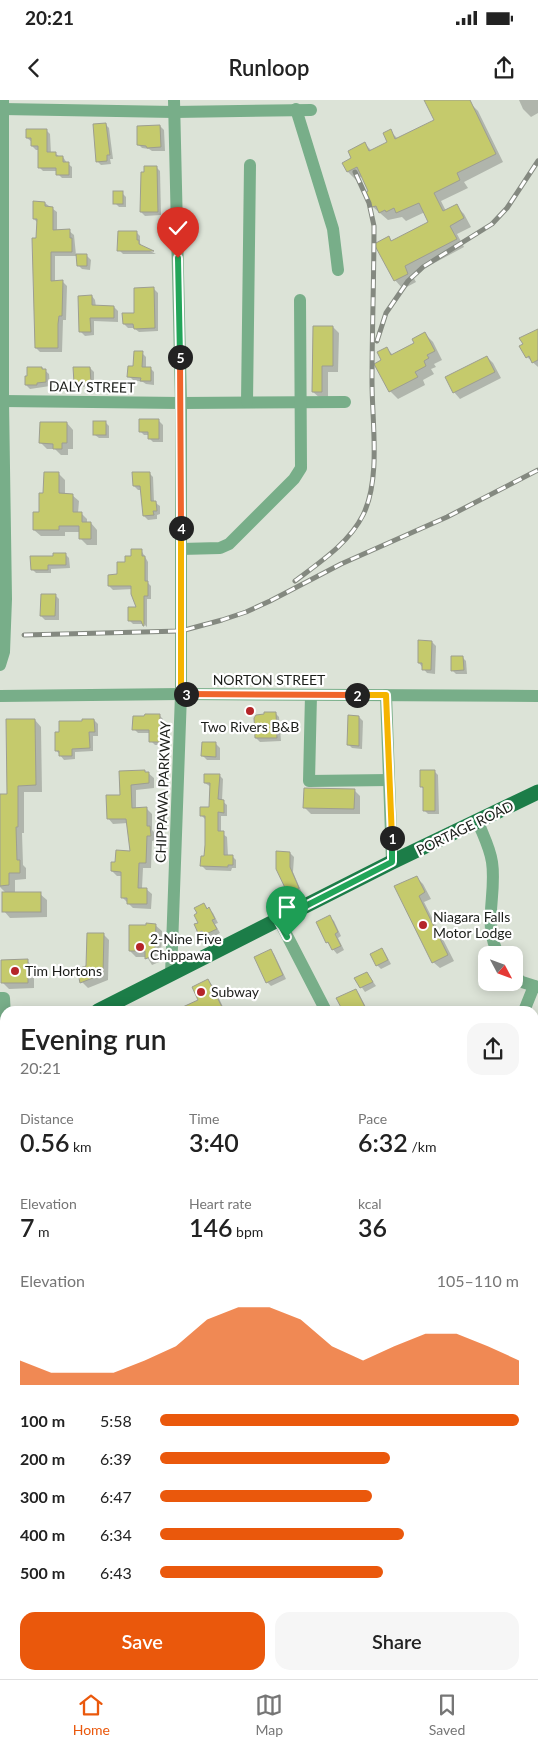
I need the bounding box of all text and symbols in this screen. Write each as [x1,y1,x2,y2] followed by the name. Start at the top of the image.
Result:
[25,6,74,29] text: 20:21
[20,54,48,82] icon: back
[228,54,310,81] text: Runloop
[490,54,518,82] icon: share
[157,207,199,258] pin
[164,214,192,242] icon: check
[168,344,192,370] pin: 5
[176,349,185,366] text: 5
[49,377,136,396] street label: DALY STREET
[168,516,194,540] pin: 4
[177,520,186,537] text: 4
[213,671,326,688] street label: NORTON STREET
[174,682,198,706] pin: 3
[344,682,370,708] pin: 2
[182,686,191,703] text: 3
[353,687,362,704] text: 2
[244,705,256,717] marker: Two Rivers B&B
[201,718,299,735] place label: Two Rivers B&B
[152,721,173,863] street label: CHIPPAWA PARKWAY
[413,797,516,858] street label: PORTAGE ROAD
[380,826,404,850] pin: 1
[388,830,397,847] text: 1
[266,886,308,937] pin
[273,893,301,921] icon: arrive
[433,908,512,941] place label: Niagara Falls Motor Lodge
[417,919,429,931] marker: Niagara Falls Motor Lodge
[150,930,222,963] place label: 2-Nine Five Chippawa
[134,941,146,953] marker: 2-Nine Five Chippawa
[478,946,522,991] north arrow
[478,946,523,991] map controls
[25,962,102,979] place label: Tim Hortons
[9,965,21,977] marker: Tim Hortons
[211,983,260,1000] place label: Subway
[195,986,207,998] marker: Subway
[20,1022,166,1056] text: Evening run
[467,1023,519,1075] button: share
[20,1058,61,1077] text: 20:21
[20,1110,74,1127] text: Distance
[189,1110,220,1127] text: Time
[358,1110,387,1127] text: Pace
[20,1127,69,1157] text: 0.56
[189,1127,239,1157] text: 3:40
[358,1127,408,1157] text: 6:32
[69,1138,92,1155] text: km
[408,1138,436,1155] text: /km
[20,1195,77,1212] text: Elevation
[189,1195,252,1212] text: Heart rate
[358,1195,382,1212] text: kcal
[20,1212,35,1242] text: 7
[189,1212,233,1242] text: 146
[358,1212,387,1242] text: 36
[35,1223,50,1240] text: m
[233,1223,263,1240] text: bpm
[20,1271,85,1290] text: Elevation
[437,1271,519,1290] text: 105–110 m
[20,1411,65,1430] text: 100 m
[100,1411,132,1430] text: 5:58
[20,1449,65,1468] text: 200 m
[100,1449,132,1468] text: 6:39
[20,1487,65,1506] text: 300 m
[100,1487,132,1506] text: 6:47
[20,1525,65,1544] text: 400 m
[100,1525,132,1544] text: 6:34
[20,1563,65,1582] text: 500 m
[100,1563,132,1582] text: 6:43
[20,1612,265,1670] button: Save
[275,1612,519,1670] button: Share
[73,1691,110,1738] tab: Home
[255,1691,283,1738] tab: Map
[429,1691,465,1738] tab: Saved

